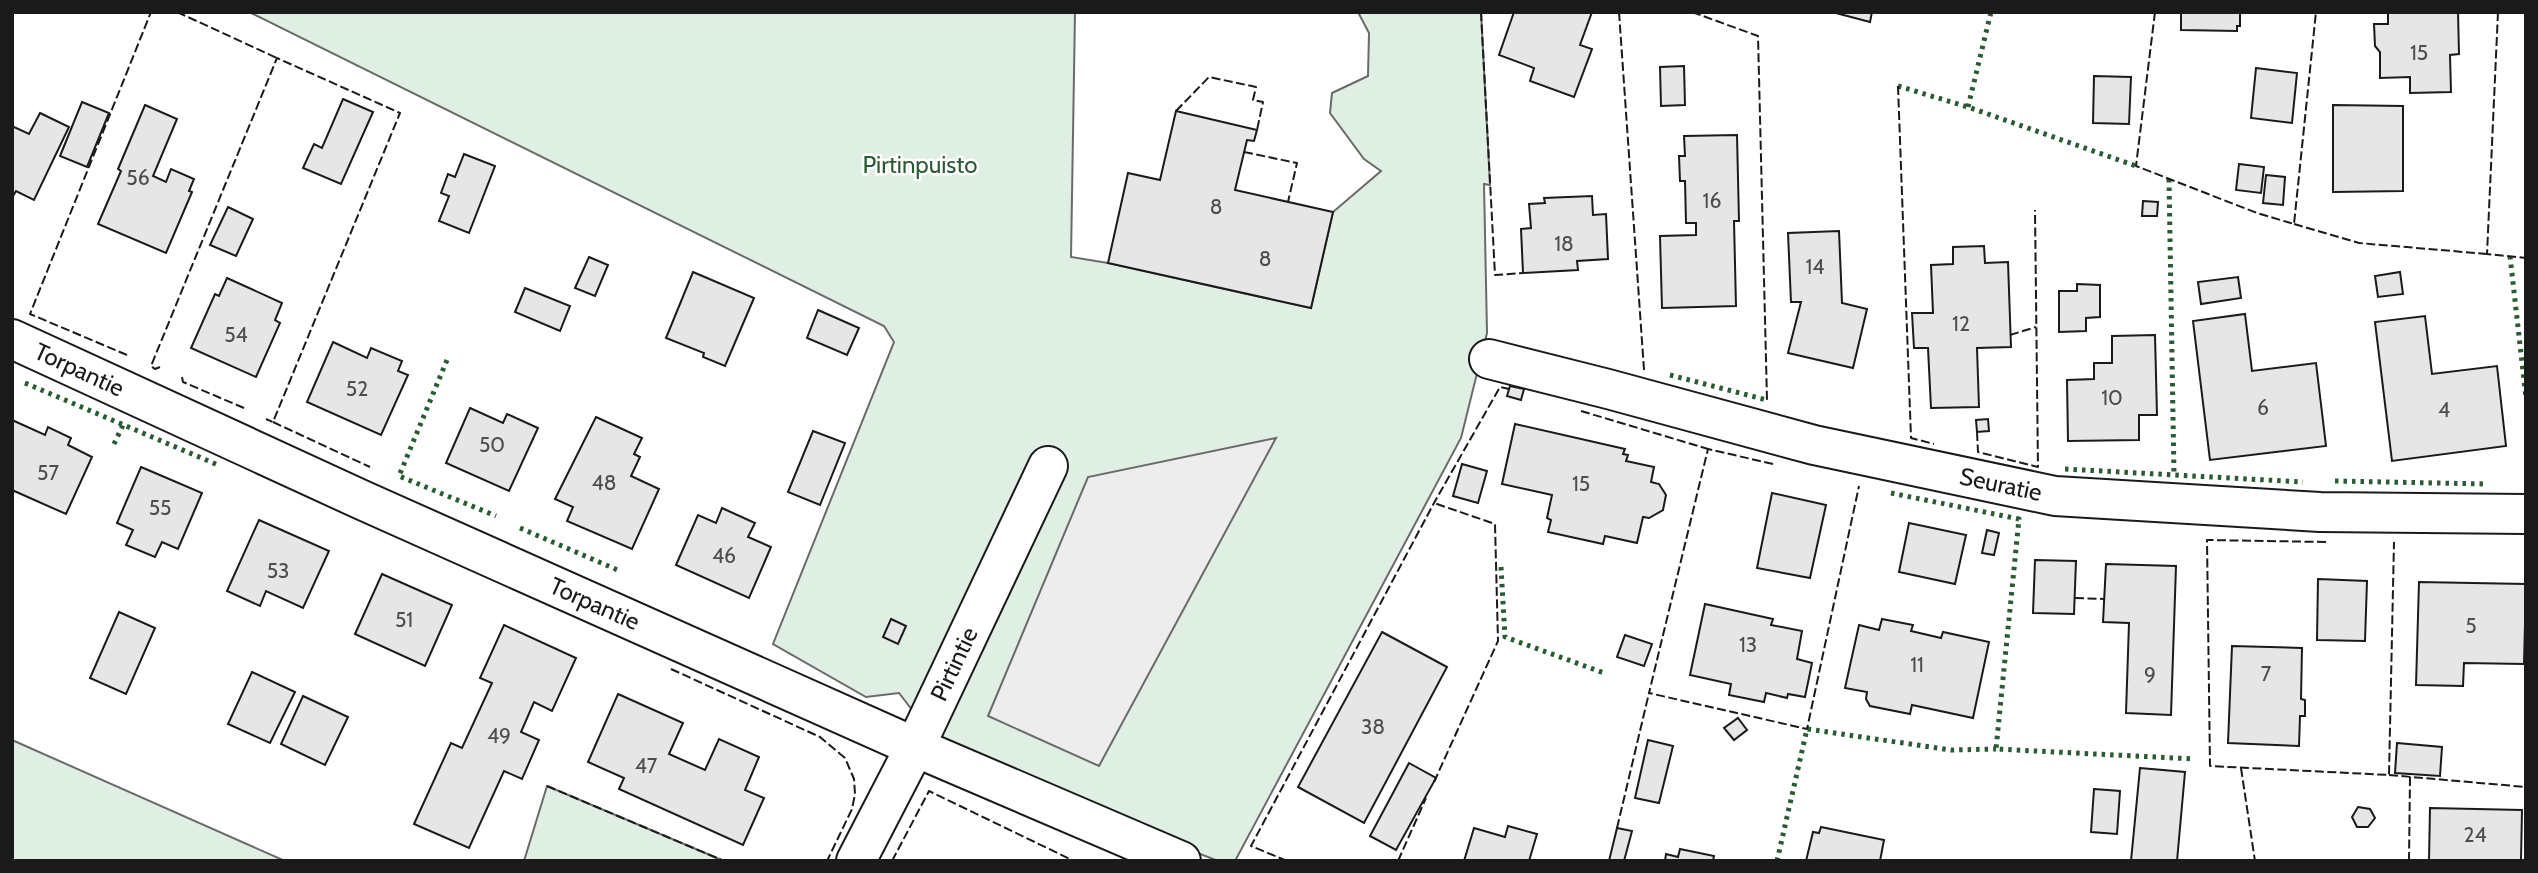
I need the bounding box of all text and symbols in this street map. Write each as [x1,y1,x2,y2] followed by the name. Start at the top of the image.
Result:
[2410,40,2428,65] house number: 15
[862,150,978,179] park label: Pirtinpuisto
[126,165,150,190] house number: 56
[1703,188,1721,213] house number: 16
[1210,194,1222,219] house number: 8
[1554,231,1574,256] house number: 18
[1259,246,1271,271] house number: 8
[1806,254,1824,279] house number: 14
[1952,311,1970,336] house number: 12
[224,322,248,347] house number: 54
[30,336,129,403] street label: Torpantie
[346,376,368,401] house number: 52
[2101,385,2123,410] house number: 10
[2257,395,2269,420] house number: 6
[2438,397,2450,422] house number: 4
[479,432,505,457] house number: 50
[37,460,59,485] house number: 57
[1957,461,2044,507] street label: Seuratie
[592,470,616,495] house number: 48
[1572,471,1590,496] house number: 15
[149,495,171,520] house number: 55
[712,543,736,568] house number: 46
[267,558,289,583] house number: 53
[545,571,644,636] street label: Torpantie
[395,607,413,632] house number: 51
[2465,613,2477,638] house number: 5
[924,622,984,705] street label: Pirtintie
[1739,632,1757,657] house number: 13
[1910,652,1924,677] house number: 11
[2261,661,2272,686] house number: 7
[2144,662,2156,687] house number: 9
[1361,714,1385,739] house number: 38
[487,723,511,748] house number: 49
[635,753,658,778] house number: 47
[2463,822,2487,847] house number: 24

